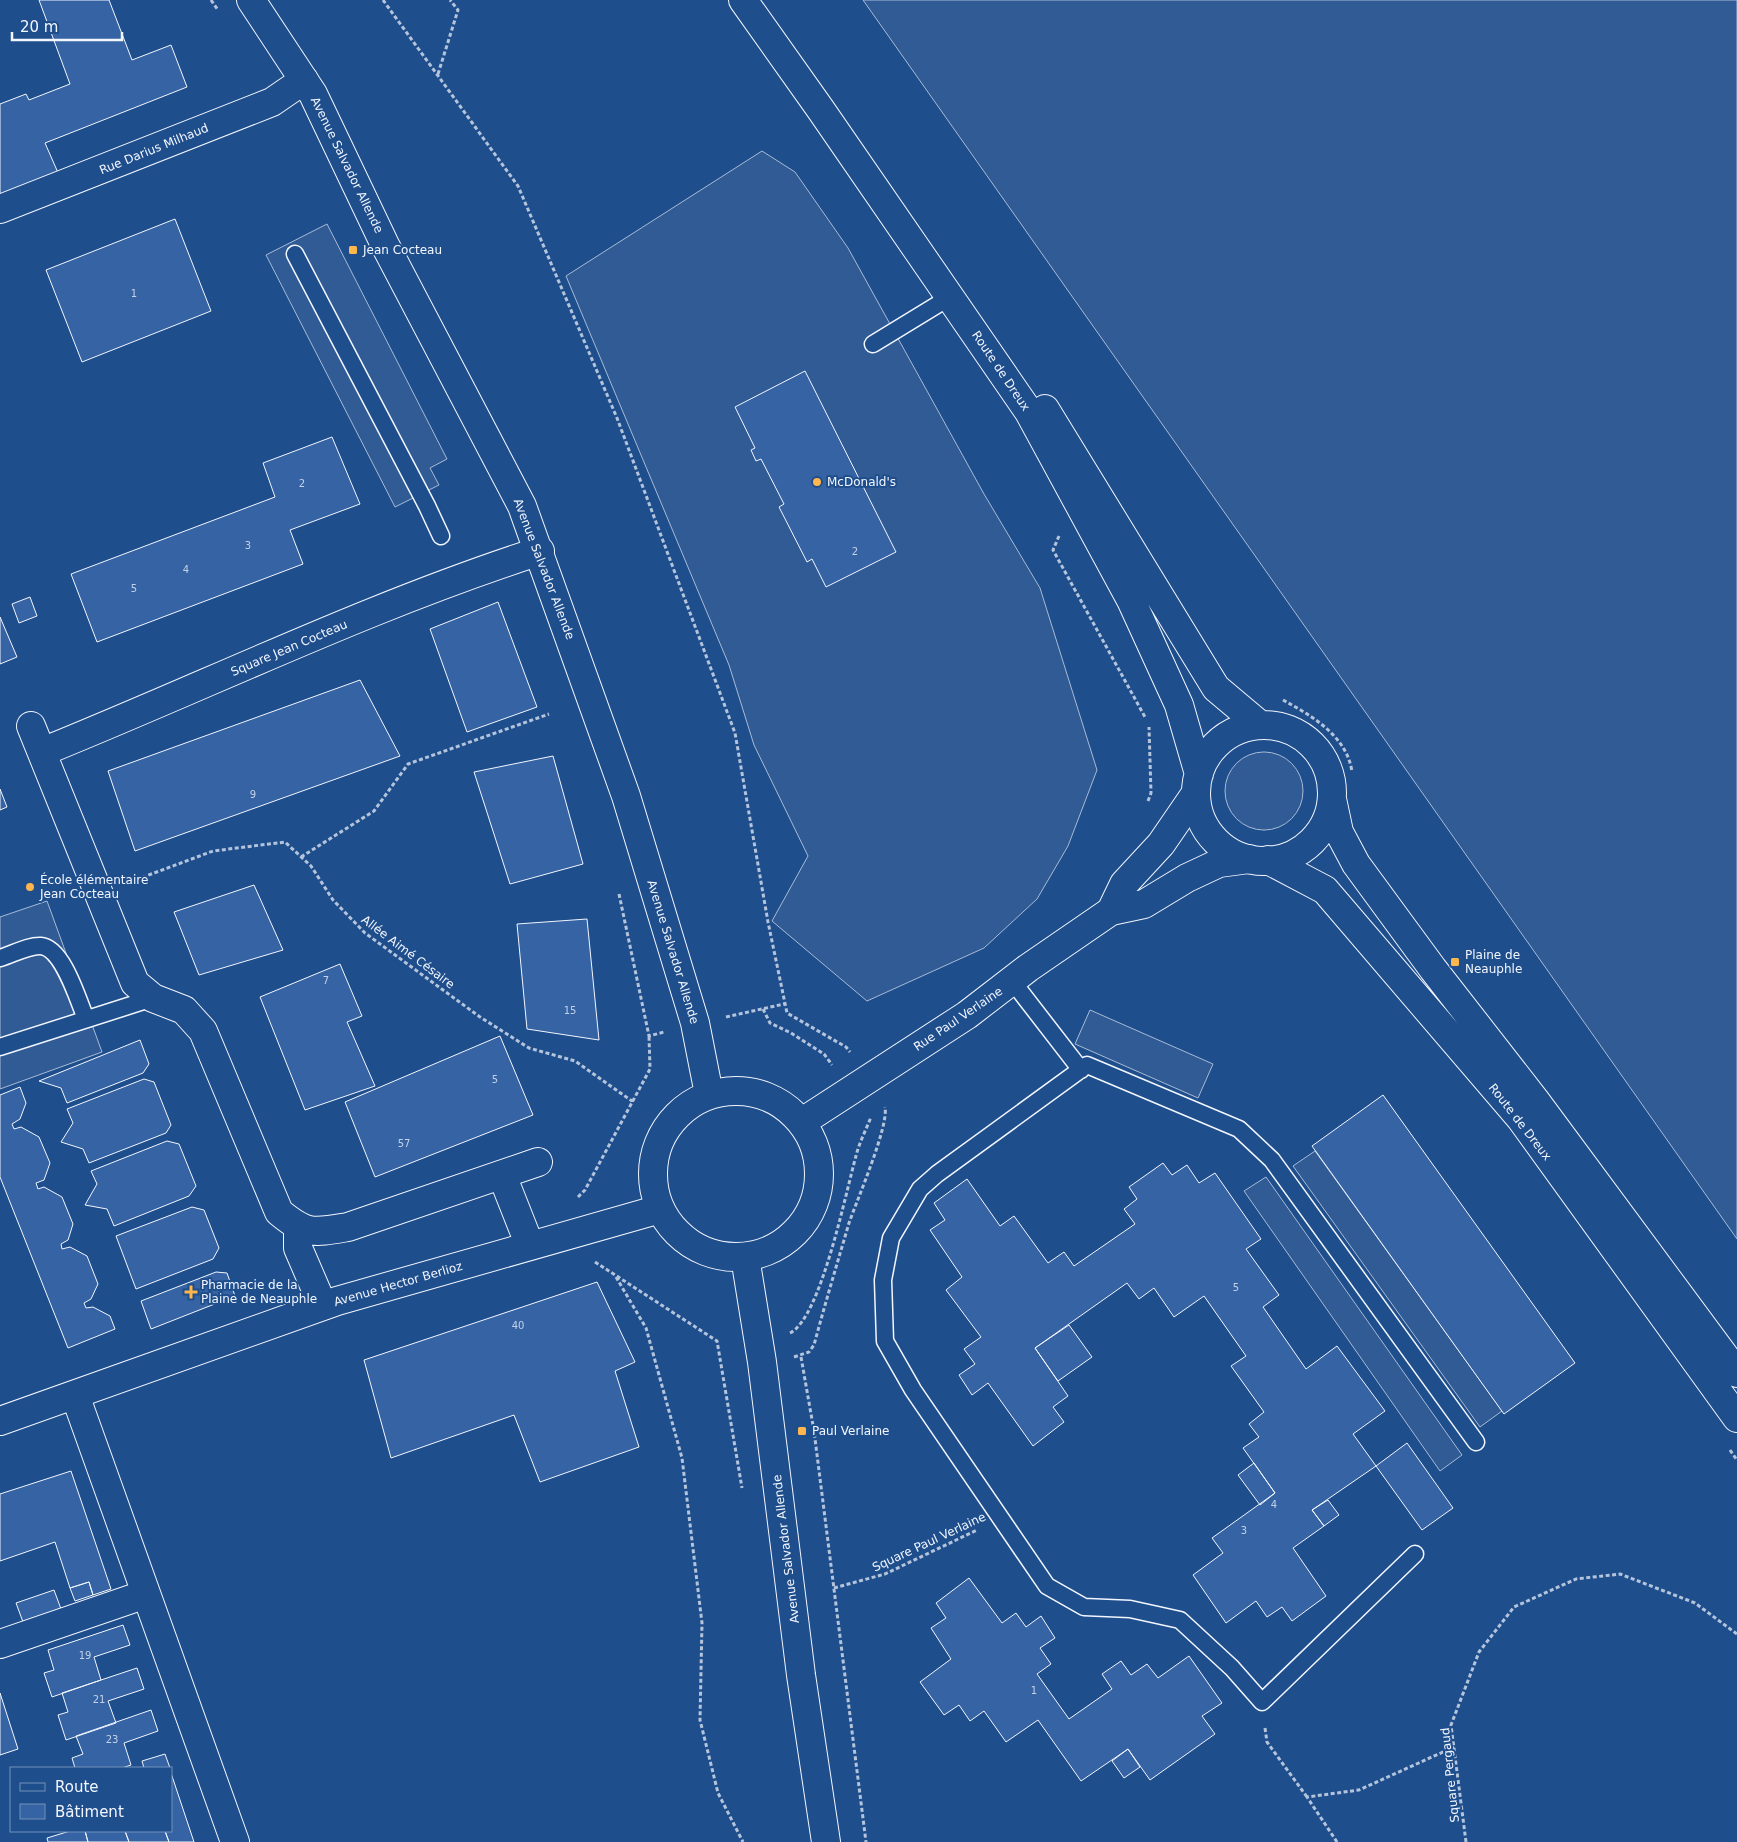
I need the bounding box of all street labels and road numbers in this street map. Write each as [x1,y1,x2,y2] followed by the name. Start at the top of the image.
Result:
[308,95,386,235] street label: Avenue Salvador Allende
[97,121,211,177] street label: Rue Darius Milhaud
[969,328,1033,414] street label: Route de Dreux
[511,497,577,641] street label: Avenue Salvador Allende
[229,617,349,679] street label: Square Jean Cocteau
[644,878,702,1026] street label: Avenue Salvador Allende
[359,913,457,991] street label: Allée Aimé Césaire
[911,984,1005,1054] street label: Rue Paul Verlaine
[1486,1081,1554,1163] street label: Route de Dreux
[332,1259,464,1309] street label: Avenue Hector Berlioz
[770,1474,802,1624] street label: Avenue Salvador Allende
[870,1510,988,1574] street label: Square Paul Verlaine
[1438,1727,1462,1823] street label: Square Pergaud

